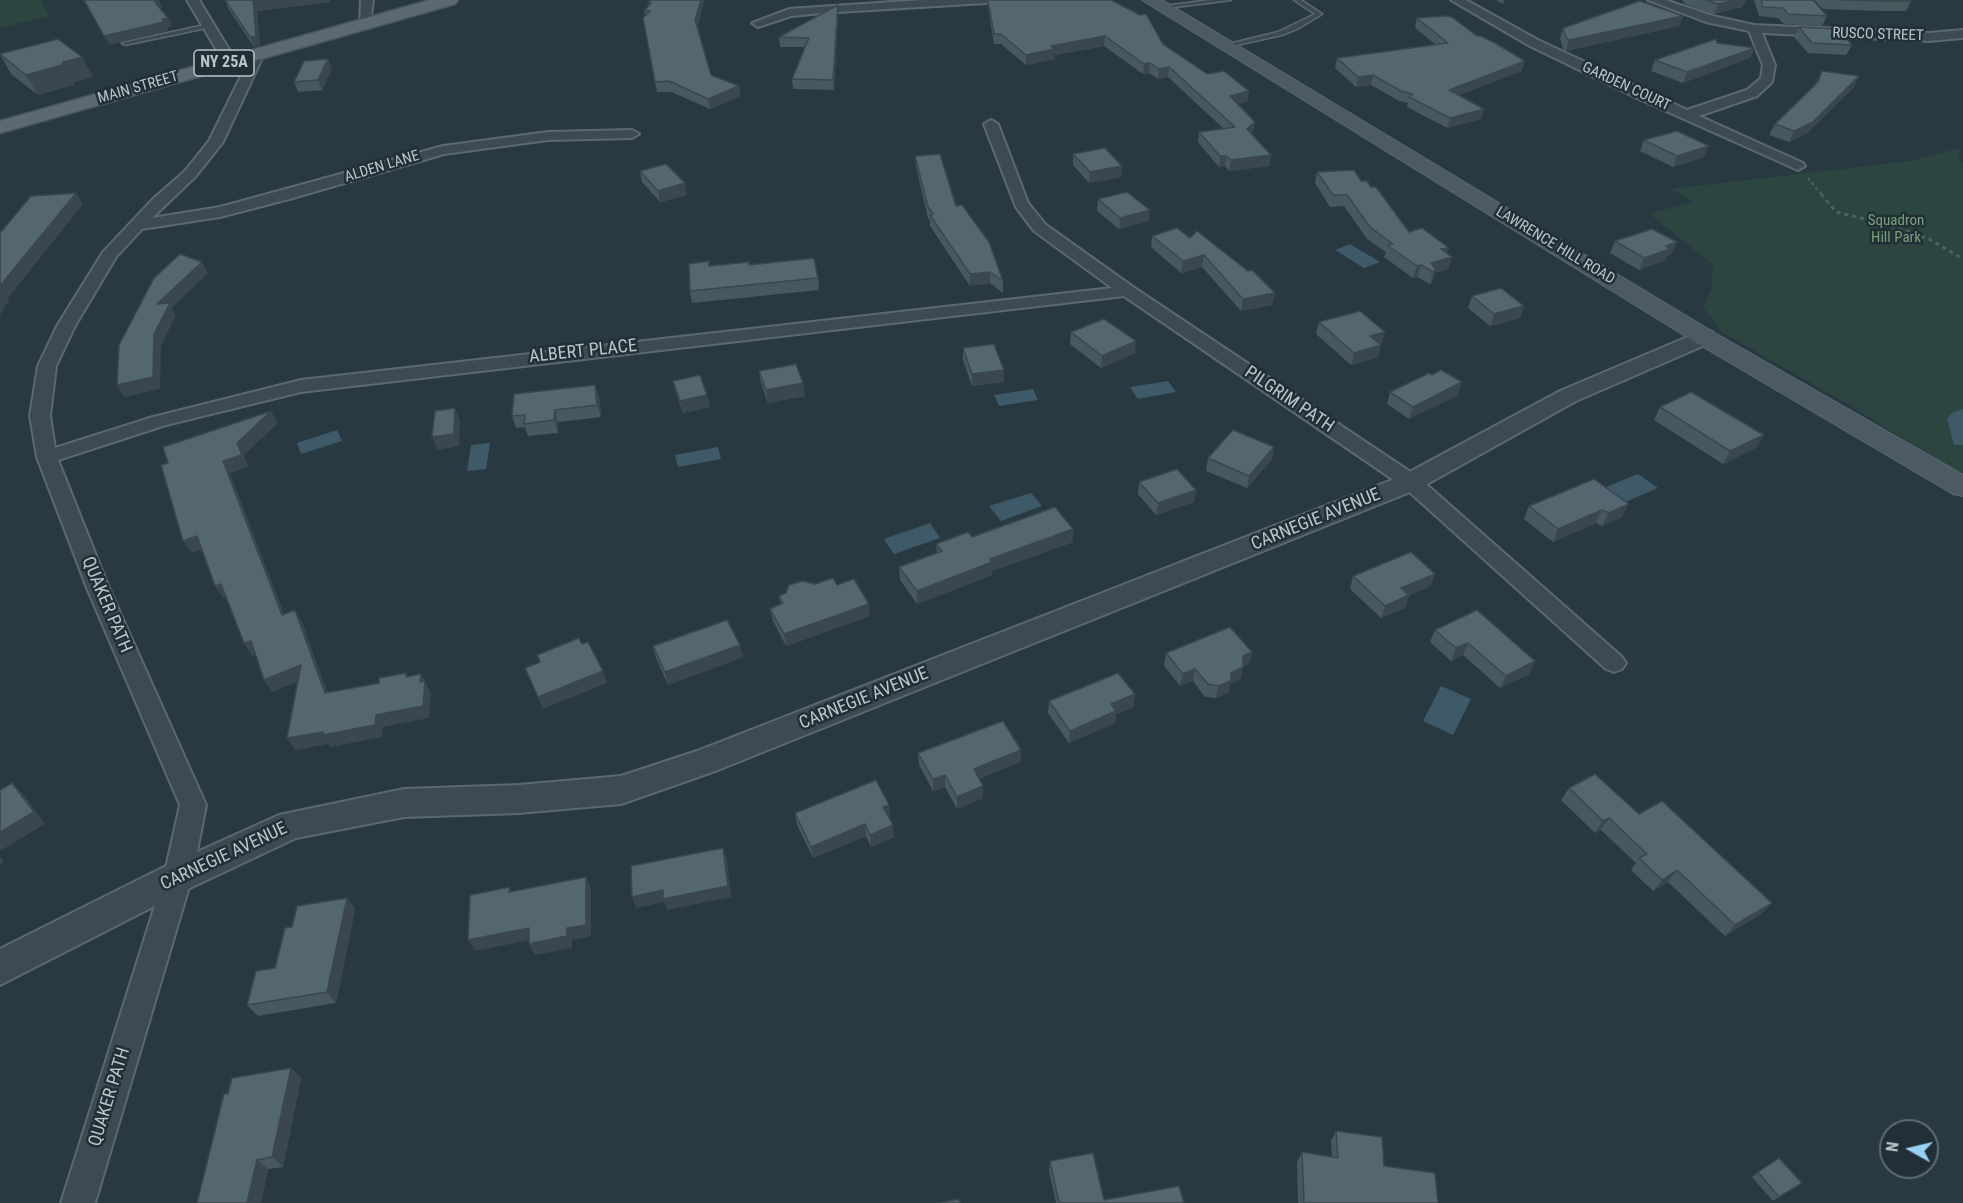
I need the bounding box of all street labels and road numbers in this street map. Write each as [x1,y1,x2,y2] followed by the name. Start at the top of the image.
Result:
[1832,24,1924,46] street label: RUSCO STREET
[194,50,254,76] road number: NY 25A
[1579,59,1673,115] street label: GARDEN COURT
[96,68,180,108] street label: MAIN STREET
[342,147,422,187] street label: ALDEN LANE
[1492,203,1618,289] street label: LAWRENCE HILL ROAD
[528,336,638,368] street label: ALBERT PLACE
[1240,362,1338,438] street label: PILGRIM PATH
[1248,484,1384,556] street label: CARNEGIE AVENUE
[76,554,136,656] street label: QUAKER PATH
[796,663,932,735] street label: CARNEGIE AVENUE
[157,818,291,896] street label: CARNEGIE AVENUE
[85,1045,135,1149] street label: QUAKER PATH

